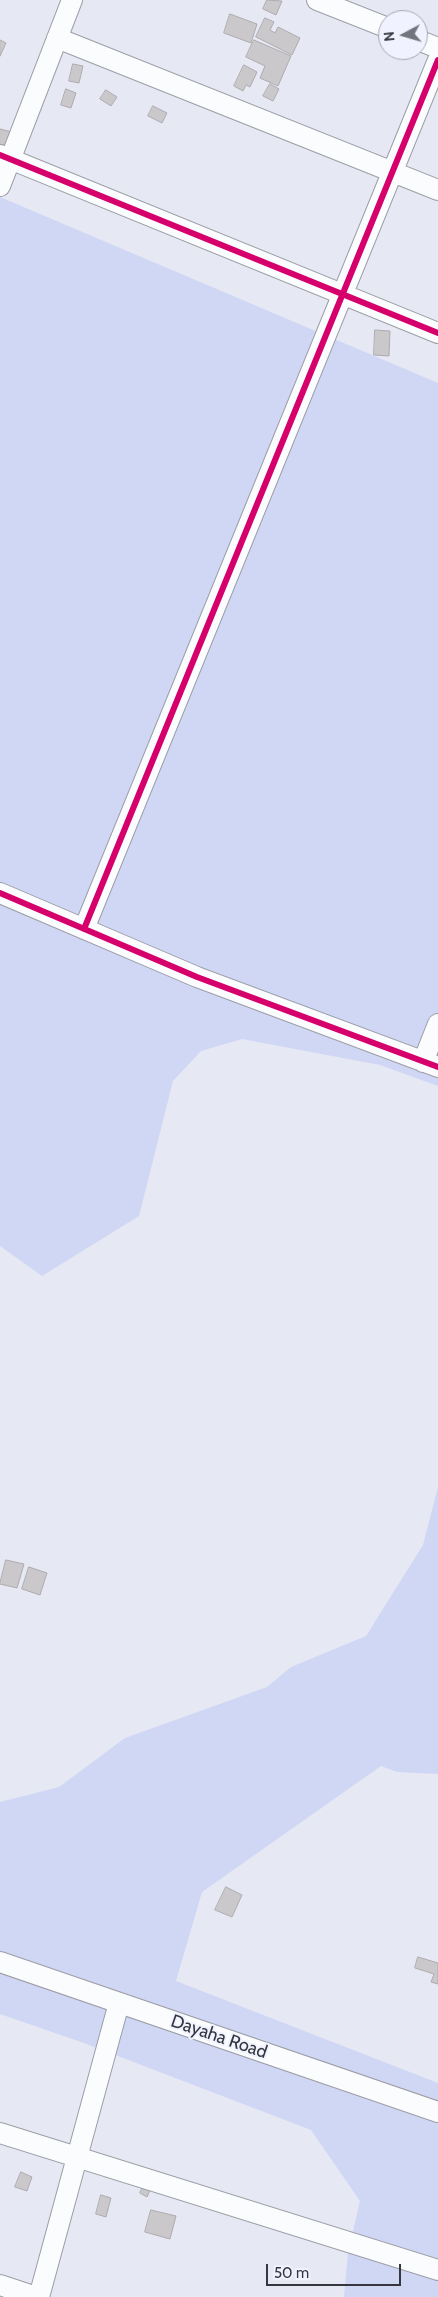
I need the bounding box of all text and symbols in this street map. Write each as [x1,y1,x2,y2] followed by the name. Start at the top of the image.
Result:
[378,10,428,60] north arrow
[380,31,399,42] text: N
[168,2010,270,2064] street label: Dayaha Road
[268,2254,403,2286] scale bar
[274,2264,309,2282] text: 50 m

